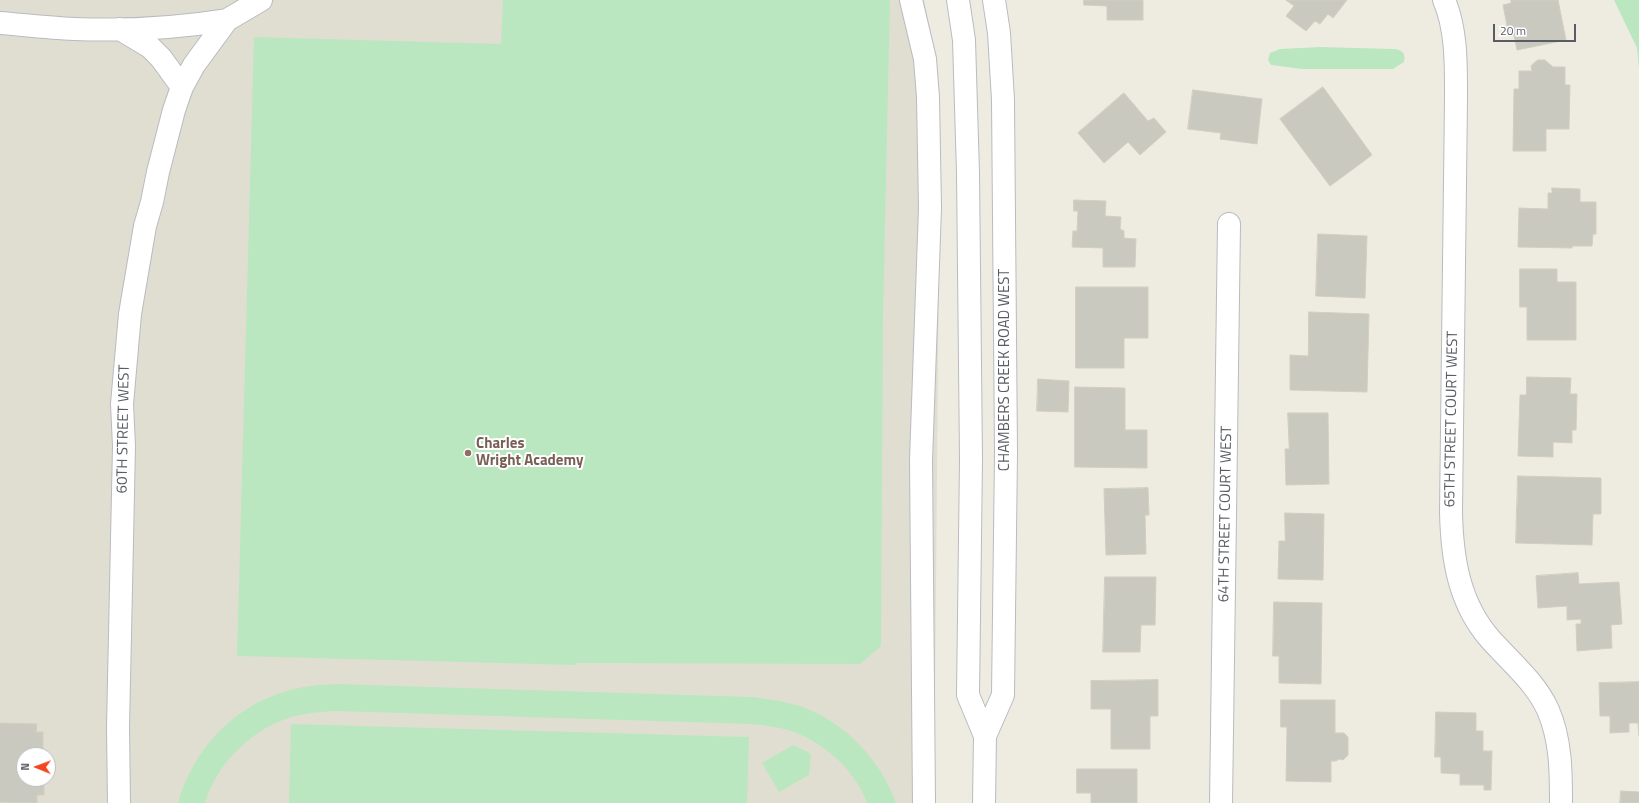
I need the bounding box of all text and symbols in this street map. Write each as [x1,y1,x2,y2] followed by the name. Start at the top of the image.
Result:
[1495,16,1578,42] scale bar
[1500,21,1526,40] text: 20 m
[996,269,1014,471] street label: CHAMBERS CREEK ROAD WEST
[1441,331,1463,507] street label: 65TH STREET COURT WEST
[114,364,134,494] street label: 60TH STREET WEST
[1215,426,1237,602] street label: 64TH STREET COURT WEST
[476,435,583,470] place label: Charles Wright Academy
[463,448,473,458] marker: Charles Wright Academy
[16,747,56,787] north arrow
[17,763,33,771] text: N

